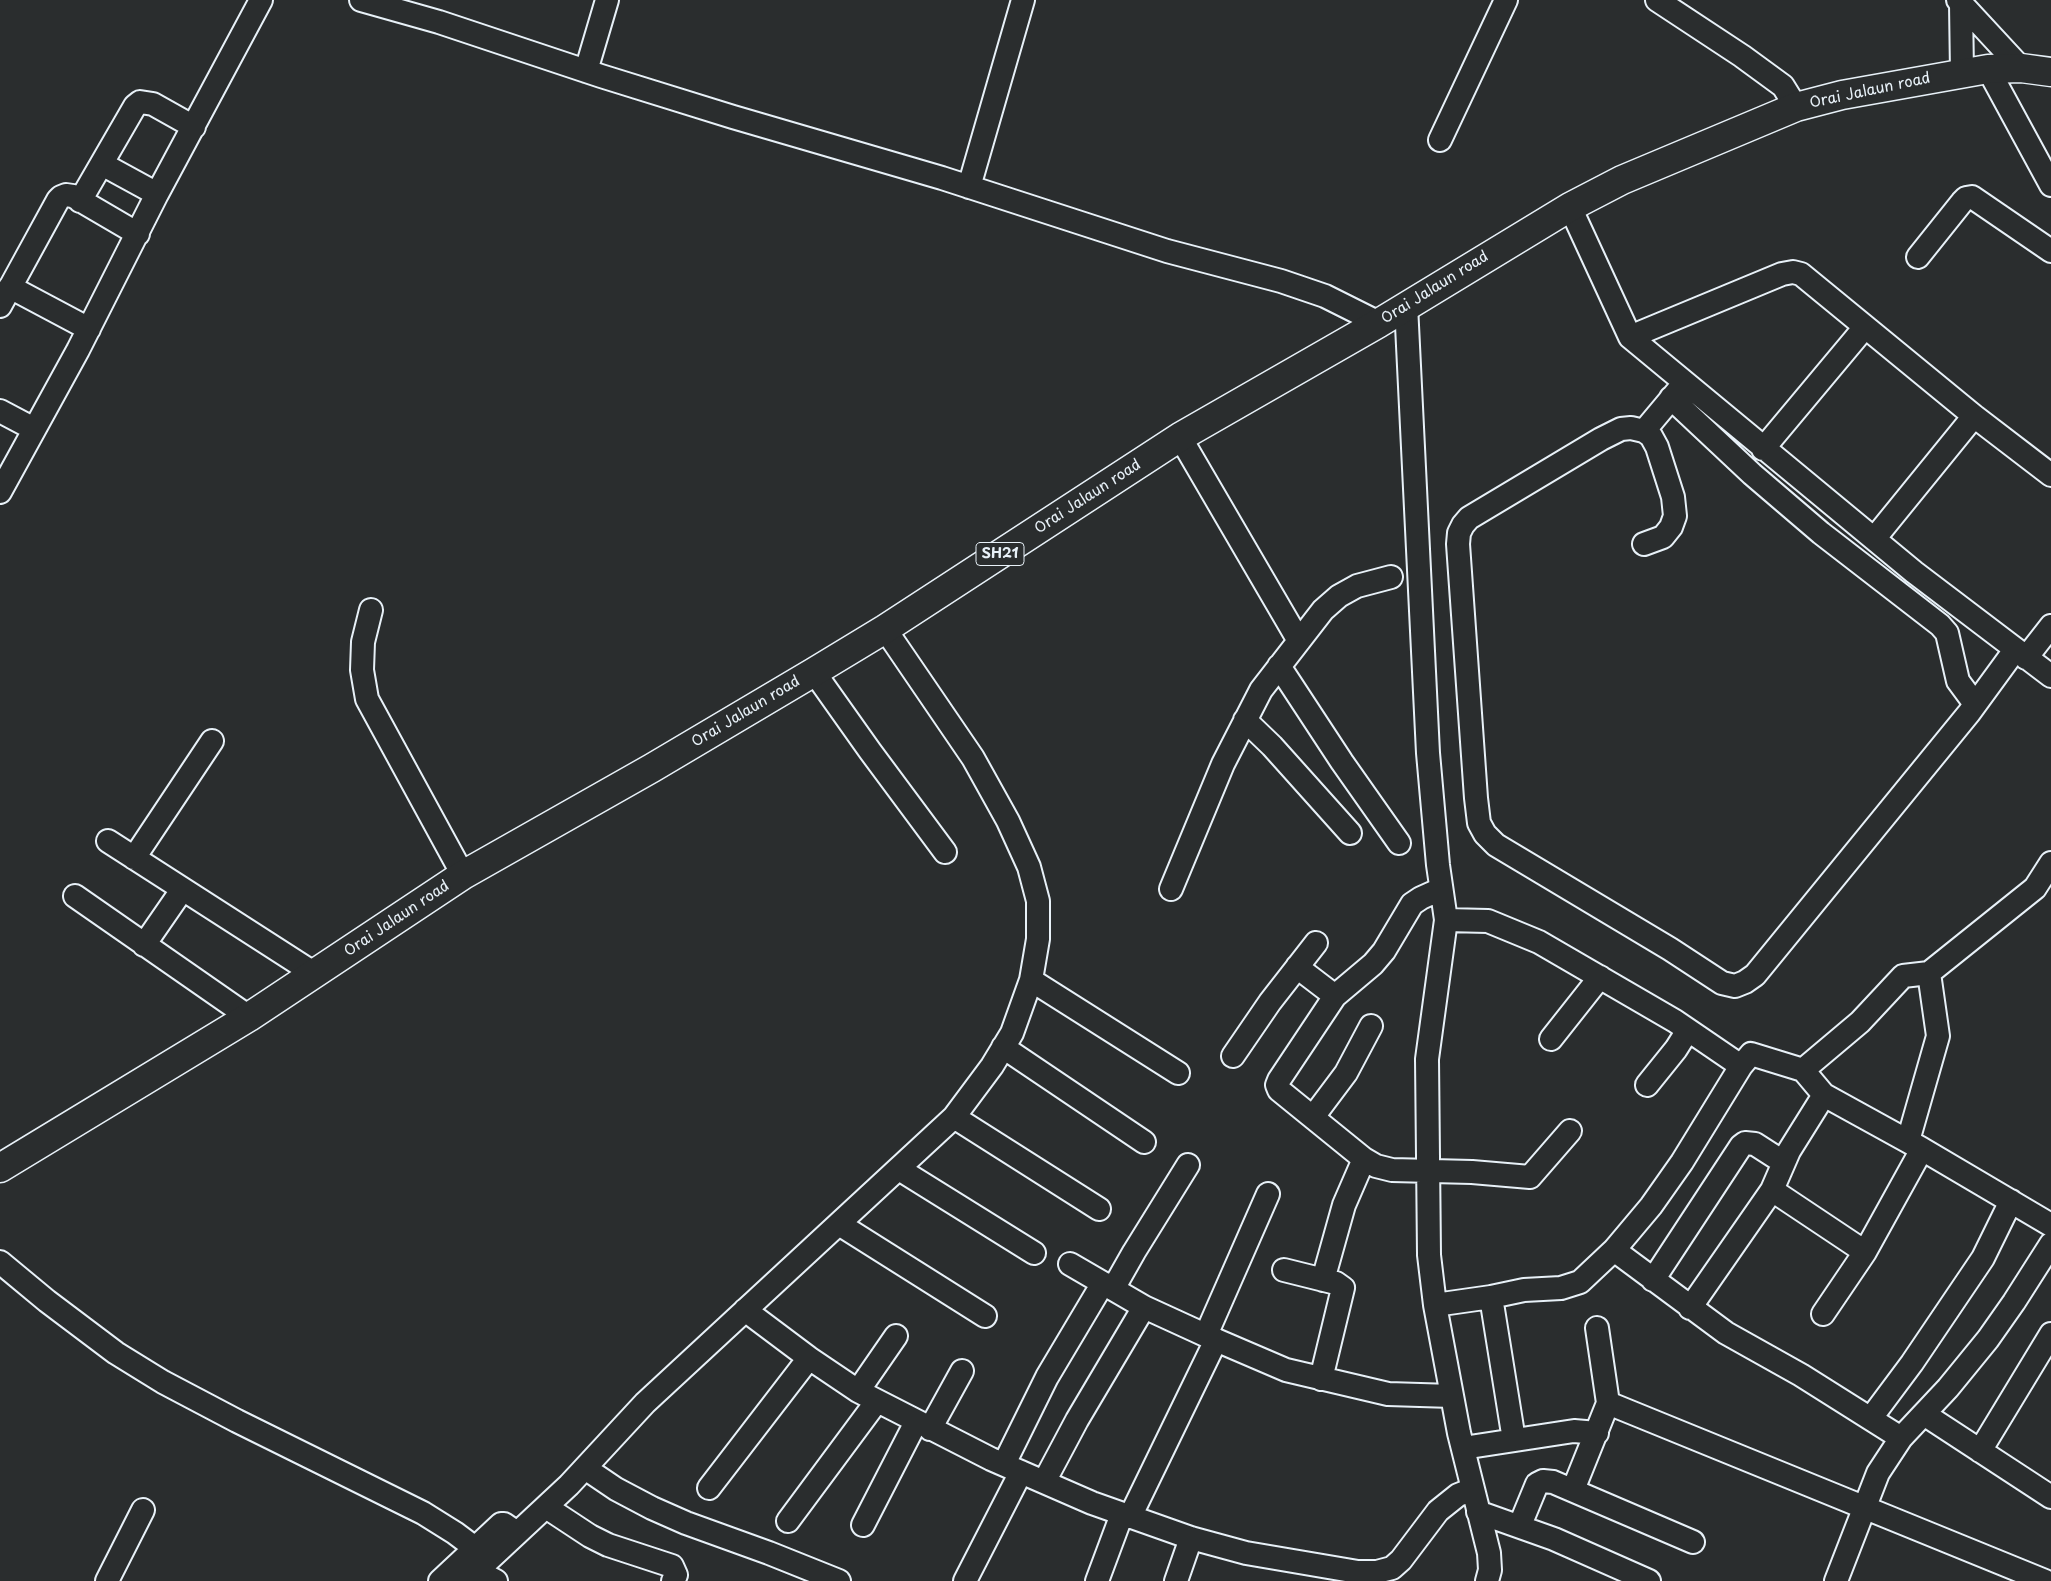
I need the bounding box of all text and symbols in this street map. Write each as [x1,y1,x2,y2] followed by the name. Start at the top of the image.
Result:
[1808,69,1932,113] street label: Orai Jalaun road
[1378,248,1492,328] street label: Orai Jalaun road
[1031,456,1145,538] street label: Orai Jalaun road
[976,542,1024,566] road number: SH21
[689,673,803,751] street label: Orai Jalaun road
[341,877,453,961] street label: Orai Jalaun road

